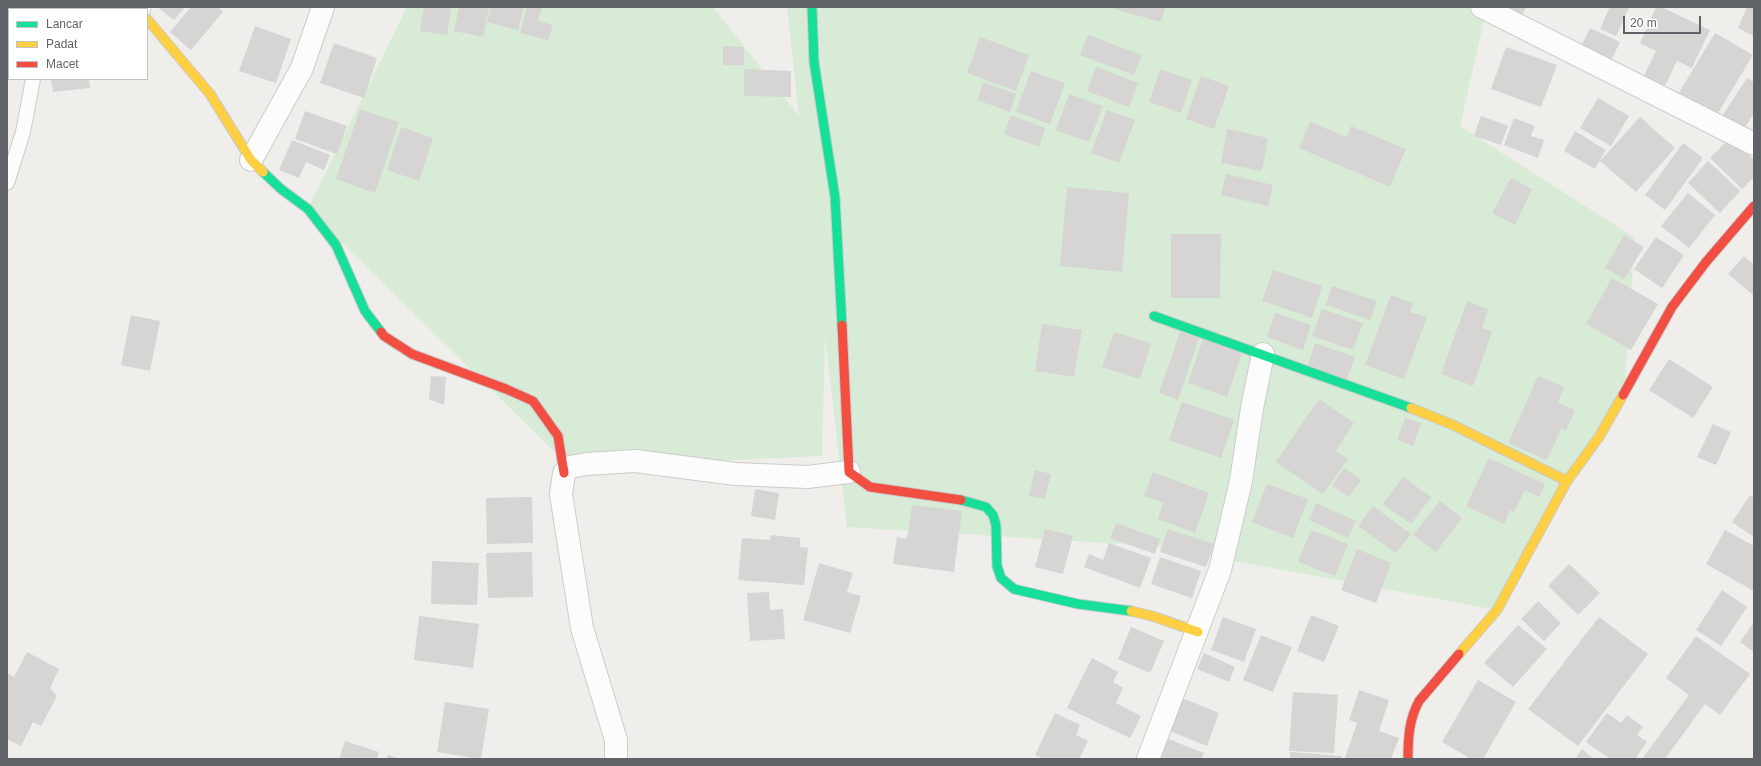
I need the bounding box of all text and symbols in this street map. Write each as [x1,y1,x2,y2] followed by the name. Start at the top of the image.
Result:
[8,8,148,80] legend
[1625,8,1703,34] scale bar
[1630,16,1657,30] text: 20 m
[46,17,83,31] text: Lancar
[46,37,77,51] text: Padat
[46,57,79,71] text: Macet

